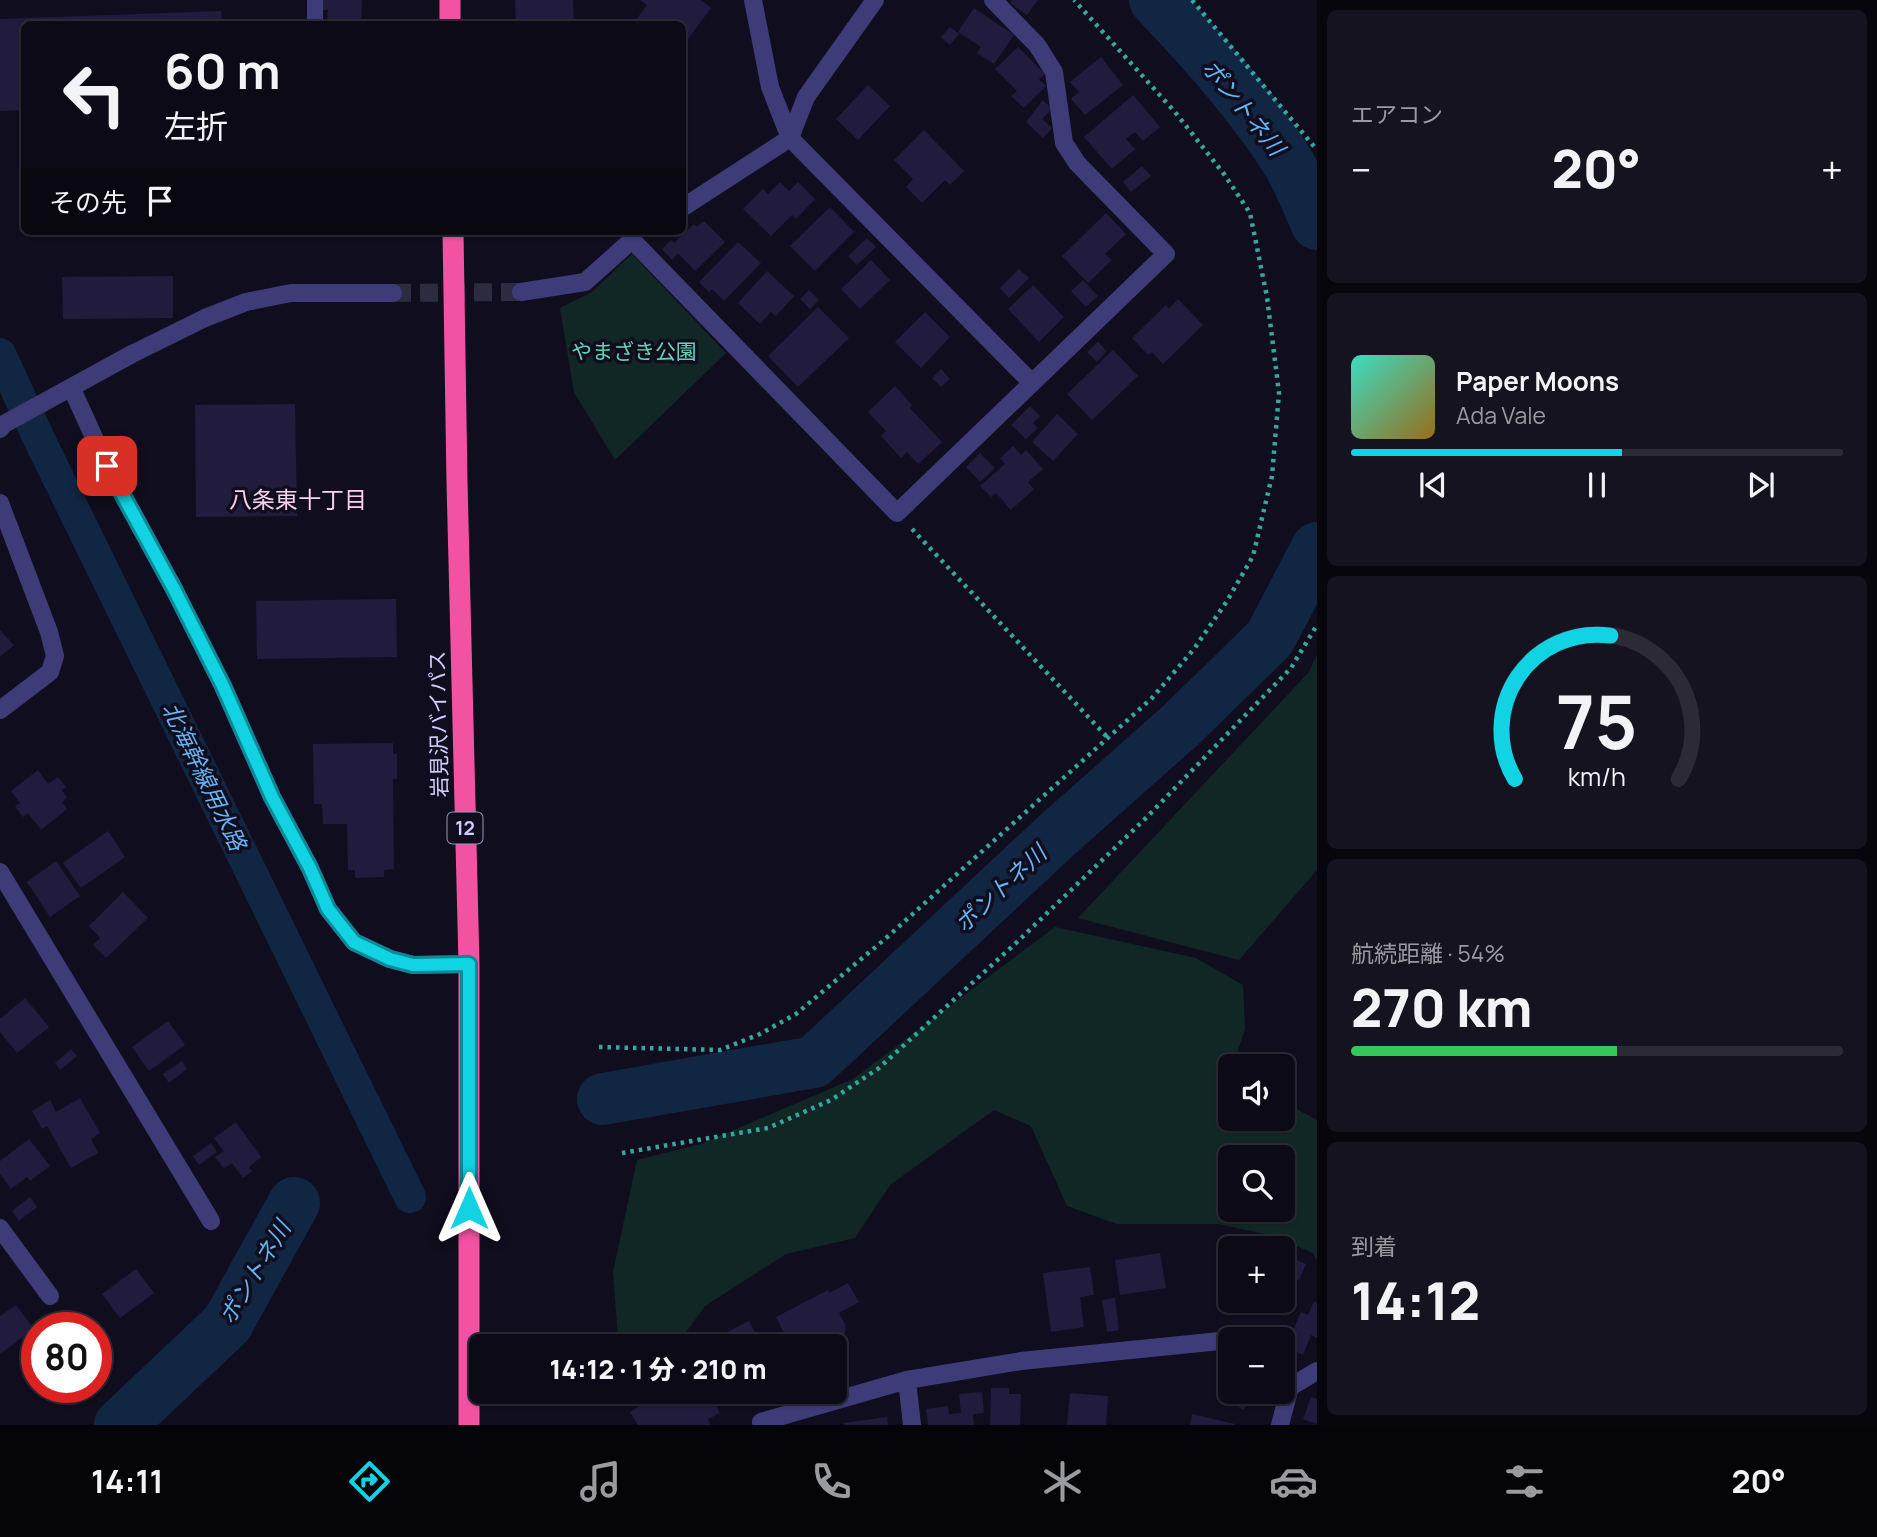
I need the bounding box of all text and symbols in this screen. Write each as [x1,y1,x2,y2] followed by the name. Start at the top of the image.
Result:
[164,37,281,104] text: 60 m
[49,49,140,140] icon: left
[1195,52,1295,164] water label: ポントネ川
[1351,98,1443,130] text: エアコン
[164,104,228,148] text: 左折
[1551,133,1641,204] text: 20°
[1351,143,1372,195] text: −
[1821,143,1843,195] text: +
[141,182,179,220] icon: arrive
[49,184,127,220] text: その先
[571,337,697,365] park label: やまざき公園
[1456,363,1619,399] text: Paper Moons
[1456,399,1546,431] text: Ada Vale
[77,436,137,496] pin
[88,447,126,485] icon: arrive
[1414,466,1452,504] icon: previous
[1578,466,1616,504] icon: pause
[1742,466,1780,504] icon: next
[229,483,367,515] district label: 八条東十丁目
[423,650,453,798] street label: 岩見沢バイパス
[1556,671,1638,771] text: 75
[155,697,256,857] water label: 北海幹線用水路
[1568,758,1626,793] text: km/h
[448,813,482,844] road number: 12
[947,835,1055,939] water label: ポントネ川
[1351,937,1505,969] text: 航続距離 · 54%
[1351,972,1532,1043] text: 270 km
[1218,1054,1295,1404] map controls
[1218,1054,1295,1131] button: sound
[1218,1145,1295,1222] button: search
[432,1171,506,1245] position arrow
[211,1212,299,1330] water label: ポントネ川
[1351,1230,1397,1262] text: 到着
[1218,1236,1295,1313] button: +
[1351,1265,1480,1336] text: 14:12
[21,1312,112,1403] speed limit sign: 80
[1218,1327,1295,1404] button: −
[550,1351,767,1387] text: 14:12 · 1 分 · 210 m
[345,1457,394,1506] icon: directions
[576,1457,625,1506] icon: music
[807,1457,856,1506] icon: phone
[1038,1457,1087,1506] icon: climate
[1269,1457,1318,1506] icon: car
[1500,1457,1549,1506] icon: filters
[91,1459,163,1503] text: 14:11
[1731,1459,1786,1503] text: 20°

